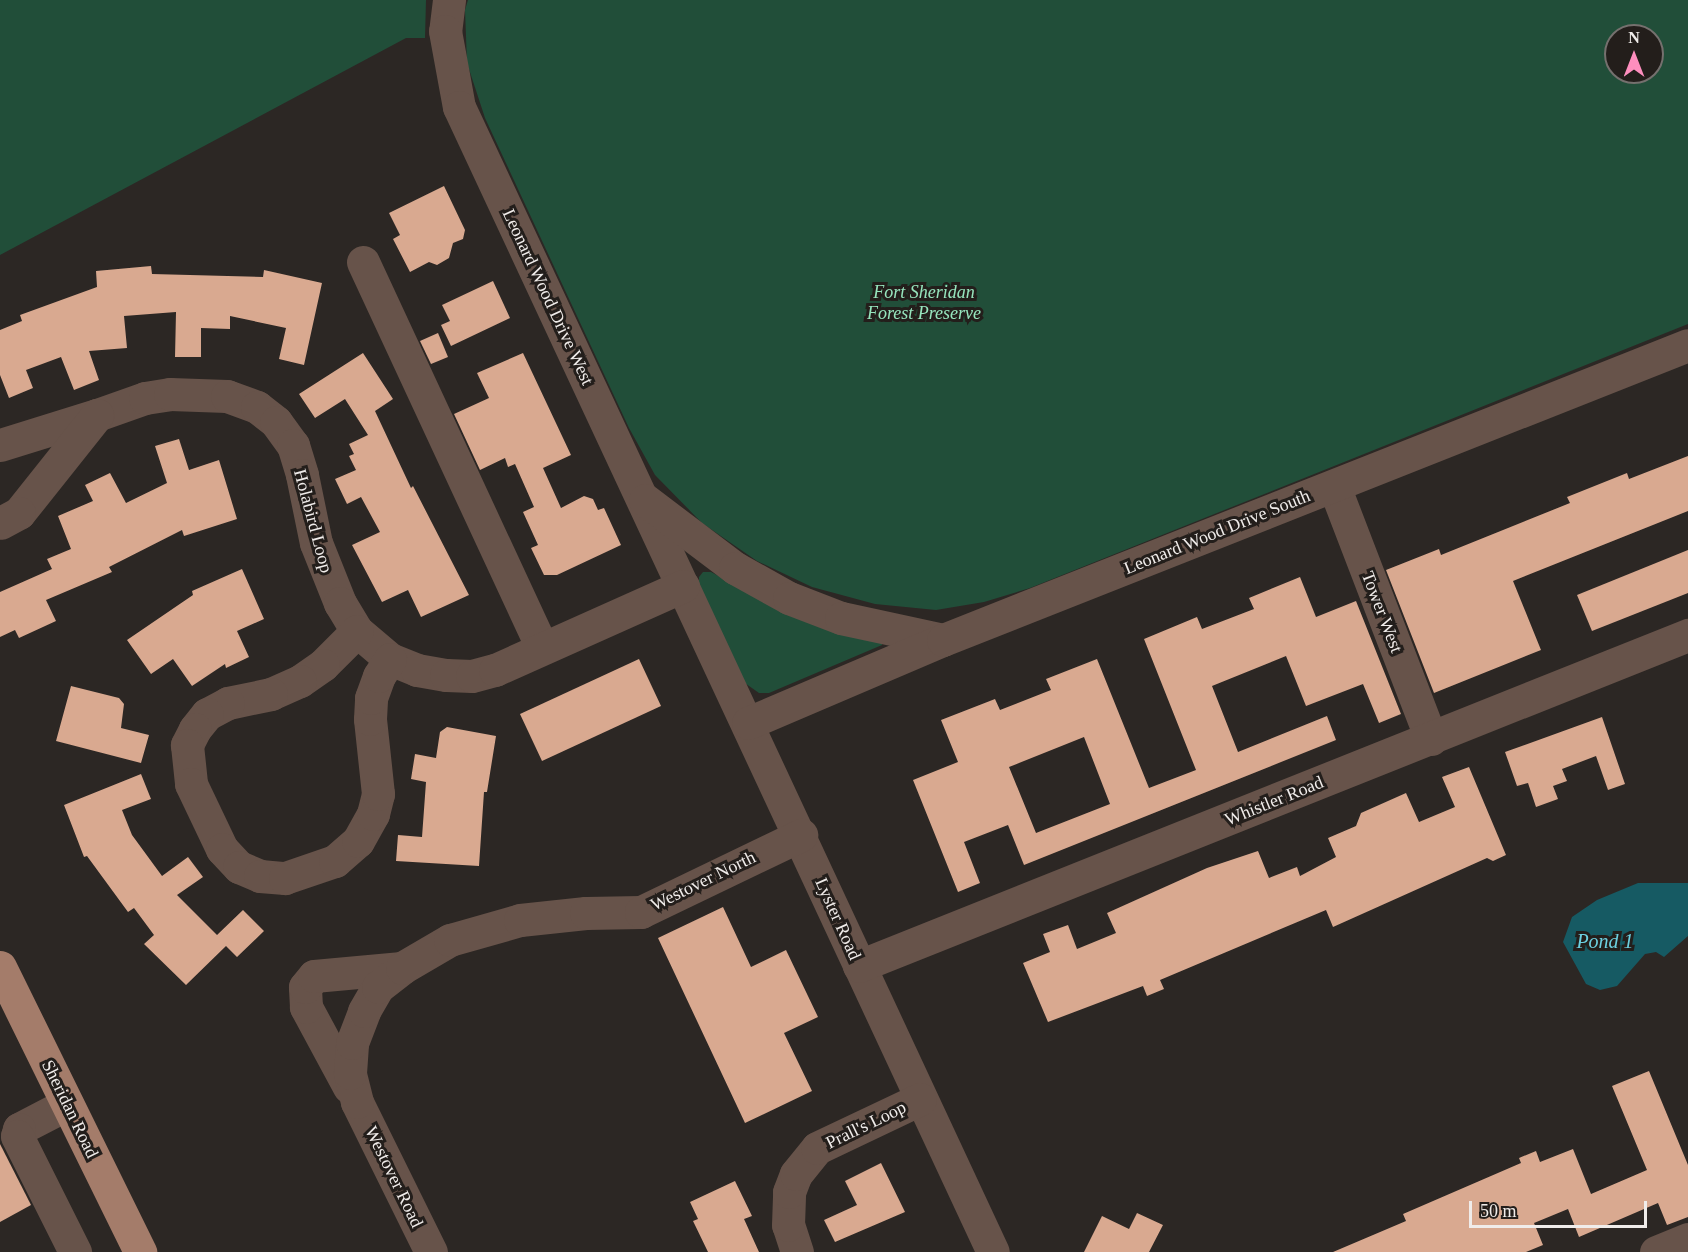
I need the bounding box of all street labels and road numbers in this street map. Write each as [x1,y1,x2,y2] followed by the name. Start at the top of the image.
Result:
[498,205,598,389] street label: Leonard Wood Drive West
[289,467,337,575] street label: Holabird Loop
[1121,485,1313,579] street label: Leonard Wood Drive South
[1357,568,1407,656] street label: Tower West
[1222,771,1326,831] street label: Whistler Road
[647,846,759,916] street label: Westover North
[810,875,866,963] street label: Lyster Road
[37,1056,103,1162] street label: Sheridan Road
[822,1096,910,1154] street label: Prall's Loop
[360,1123,428,1231] street label: Westover Road

